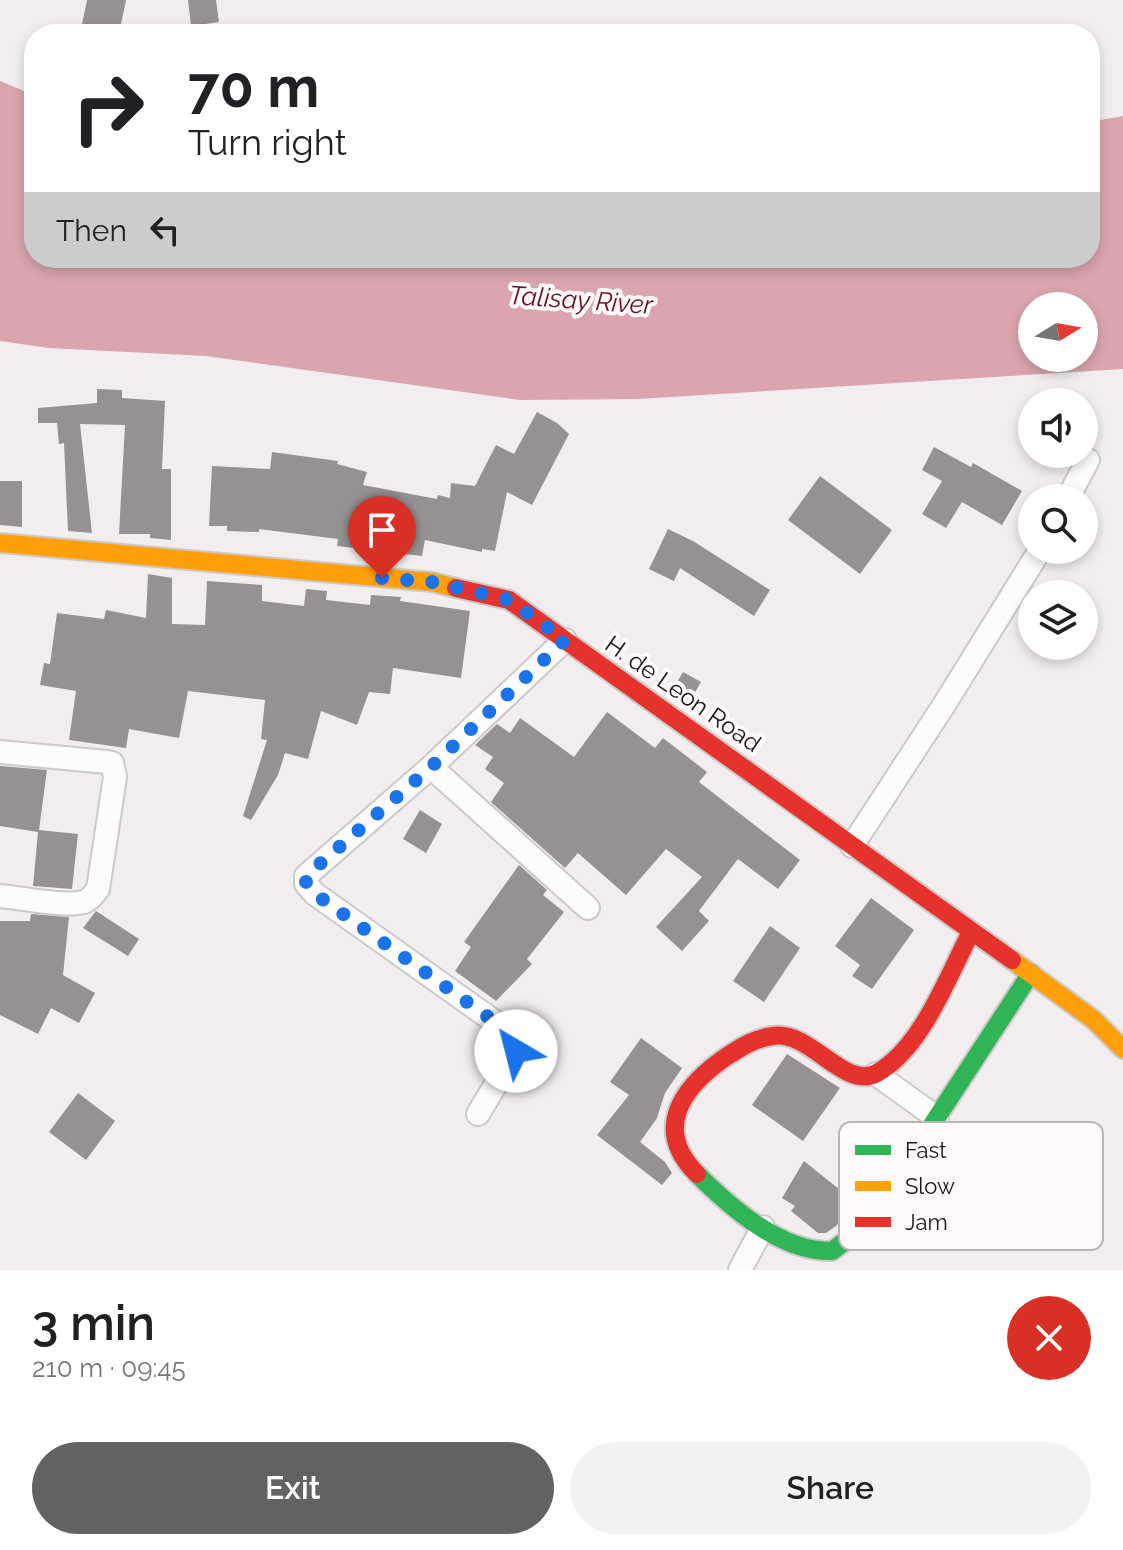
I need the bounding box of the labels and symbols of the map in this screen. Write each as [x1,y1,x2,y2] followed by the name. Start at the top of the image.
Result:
[508,280,655,320] water label: Talisay River
[1018,292,1098,372] north arrow
[348,496,416,578] pin
[600,629,767,758] street label: H. de Leon Road
[474,1009,558,1093] position arrow
[839,1122,1103,1250] legend
[905,1137,947,1163] text: Fast
[905,1173,955,1199] text: Slow
[905,1209,948,1235] text: Jam

